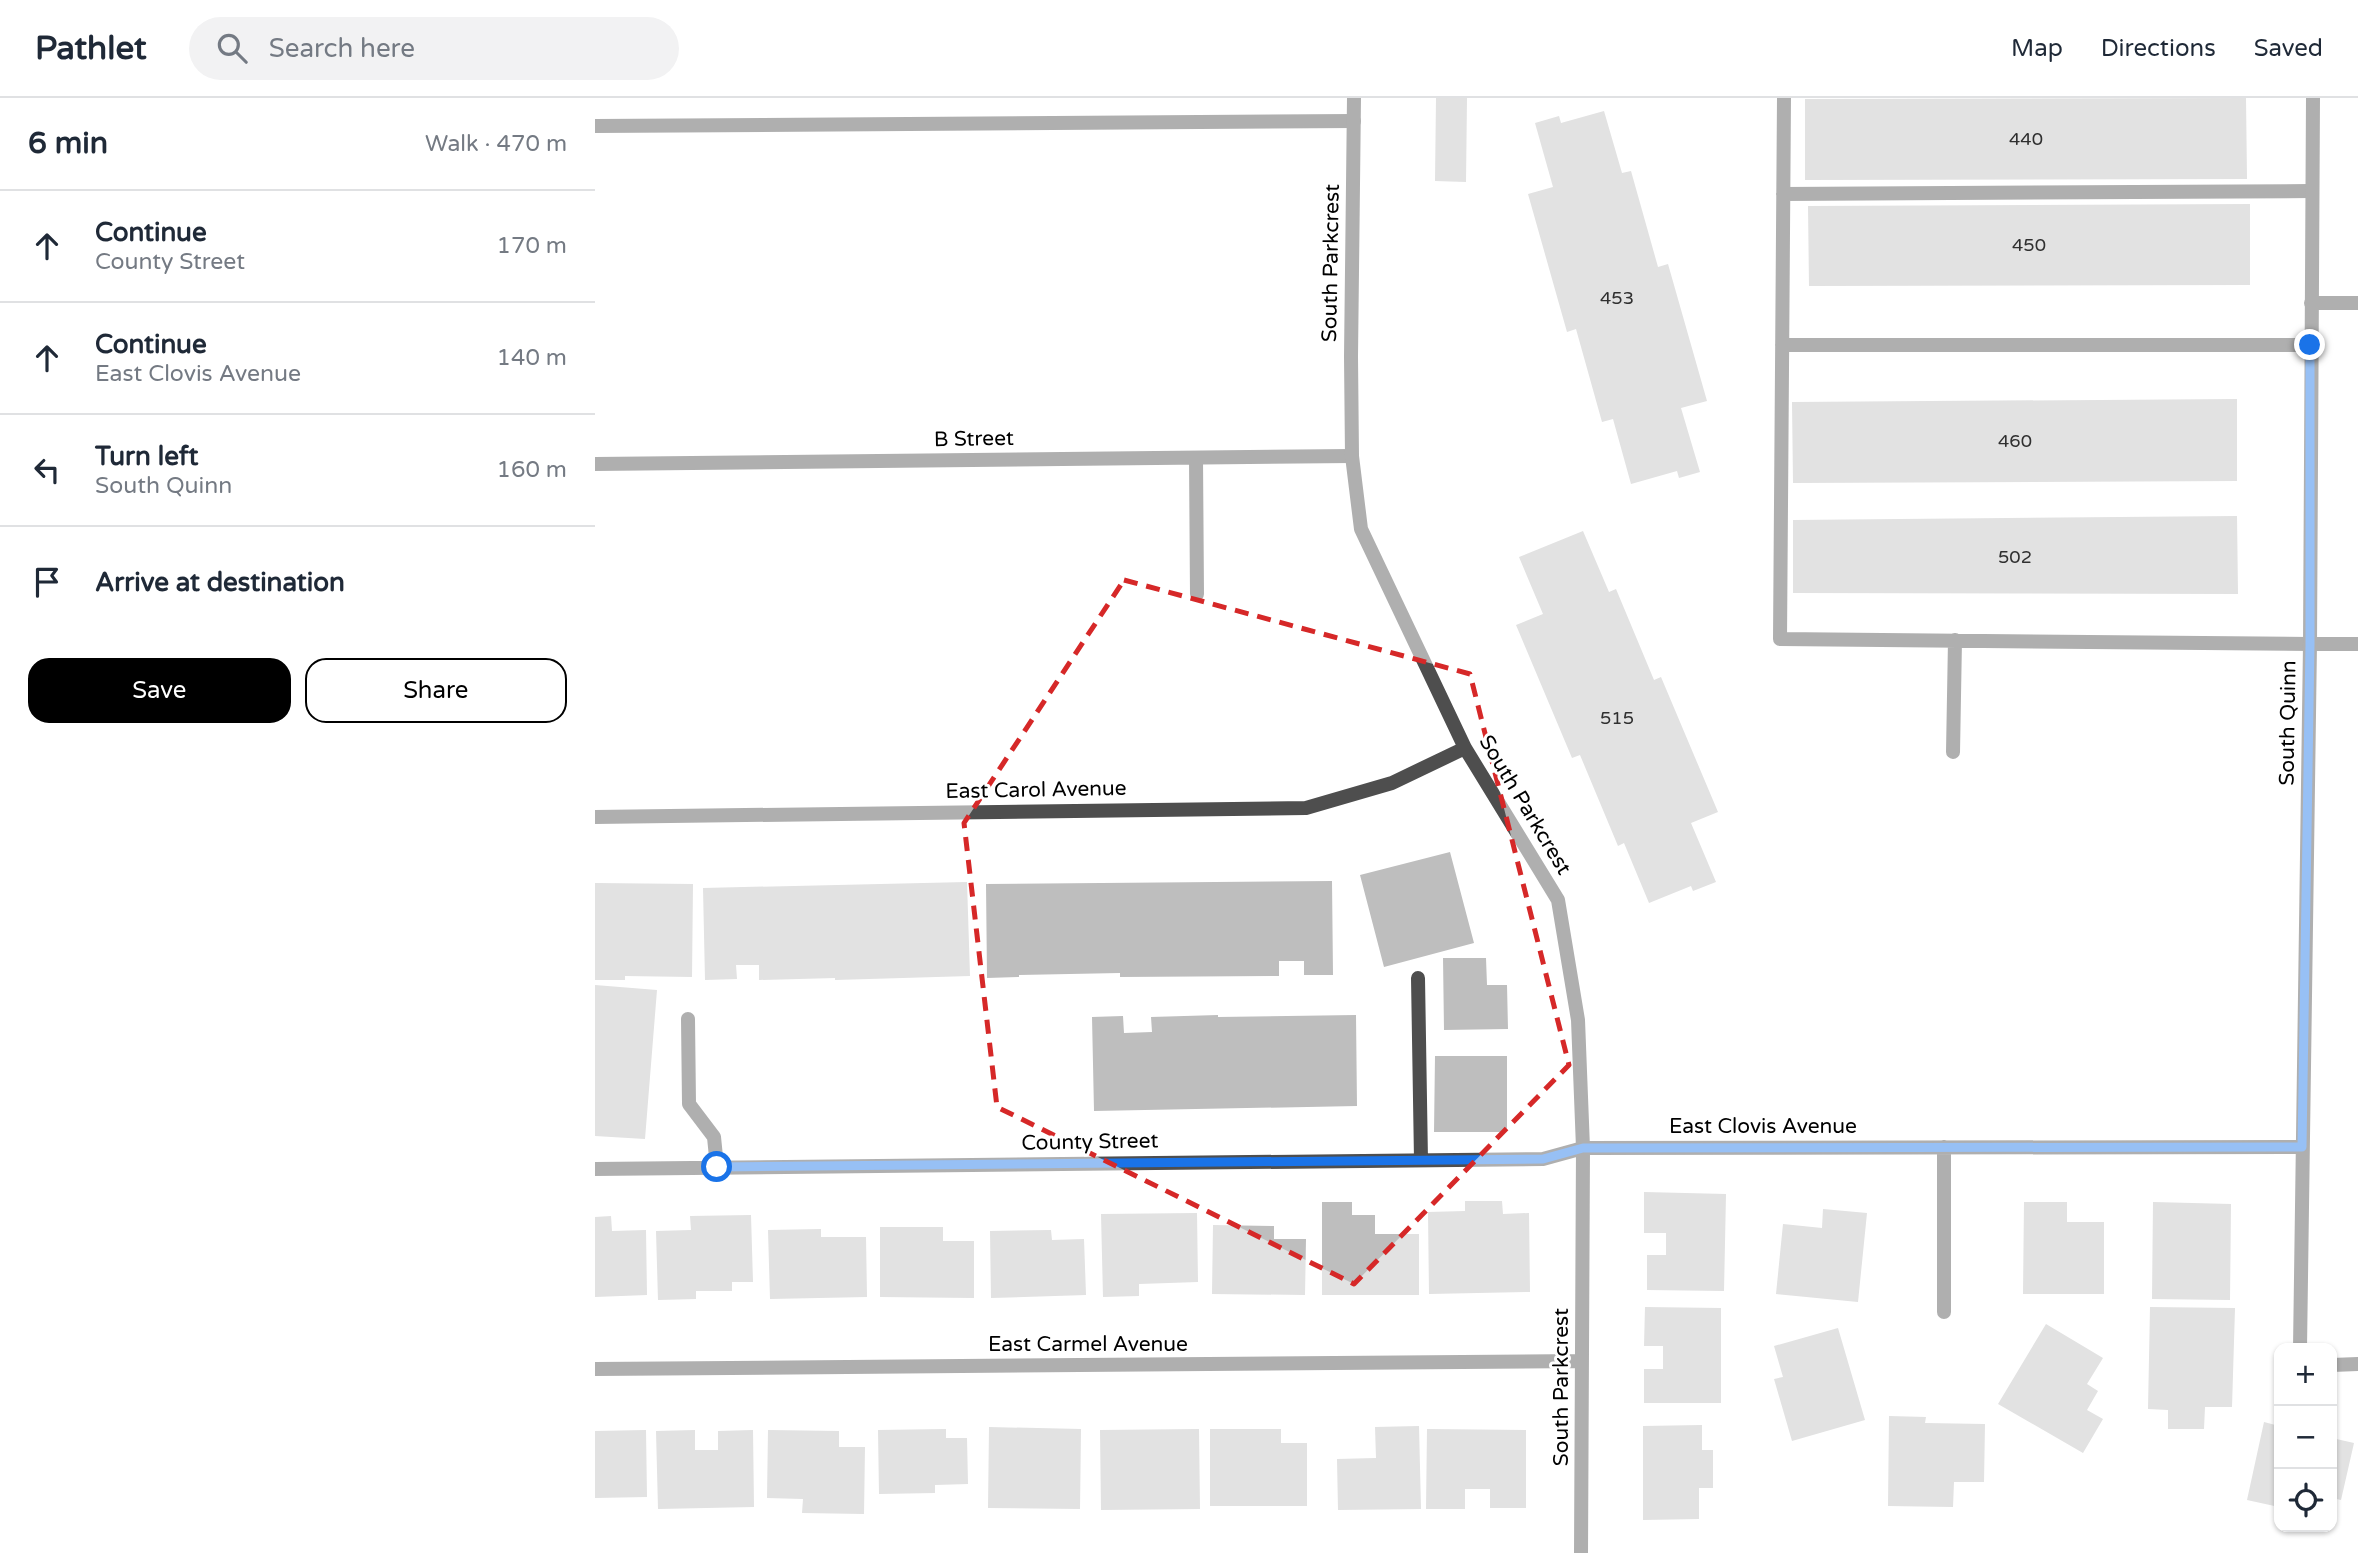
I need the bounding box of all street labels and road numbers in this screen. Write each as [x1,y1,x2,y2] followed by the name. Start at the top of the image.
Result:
[1317,184,1345,342] street label: South Parkcrest
[934,426,1014,452] street label: B Street
[2274,660,2302,786] street label: South Quinn
[1474,731,1576,879] street label: South Parkcrest
[945,776,1127,804] street label: East Carol Avenue
[1669,1114,1857,1139] street label: East Clovis Avenue
[1021,1128,1159,1156] street label: County Street
[1549,1308,1574,1466] street label: South Parkcrest
[988,1332,1188,1357] street label: East Carmel Avenue

